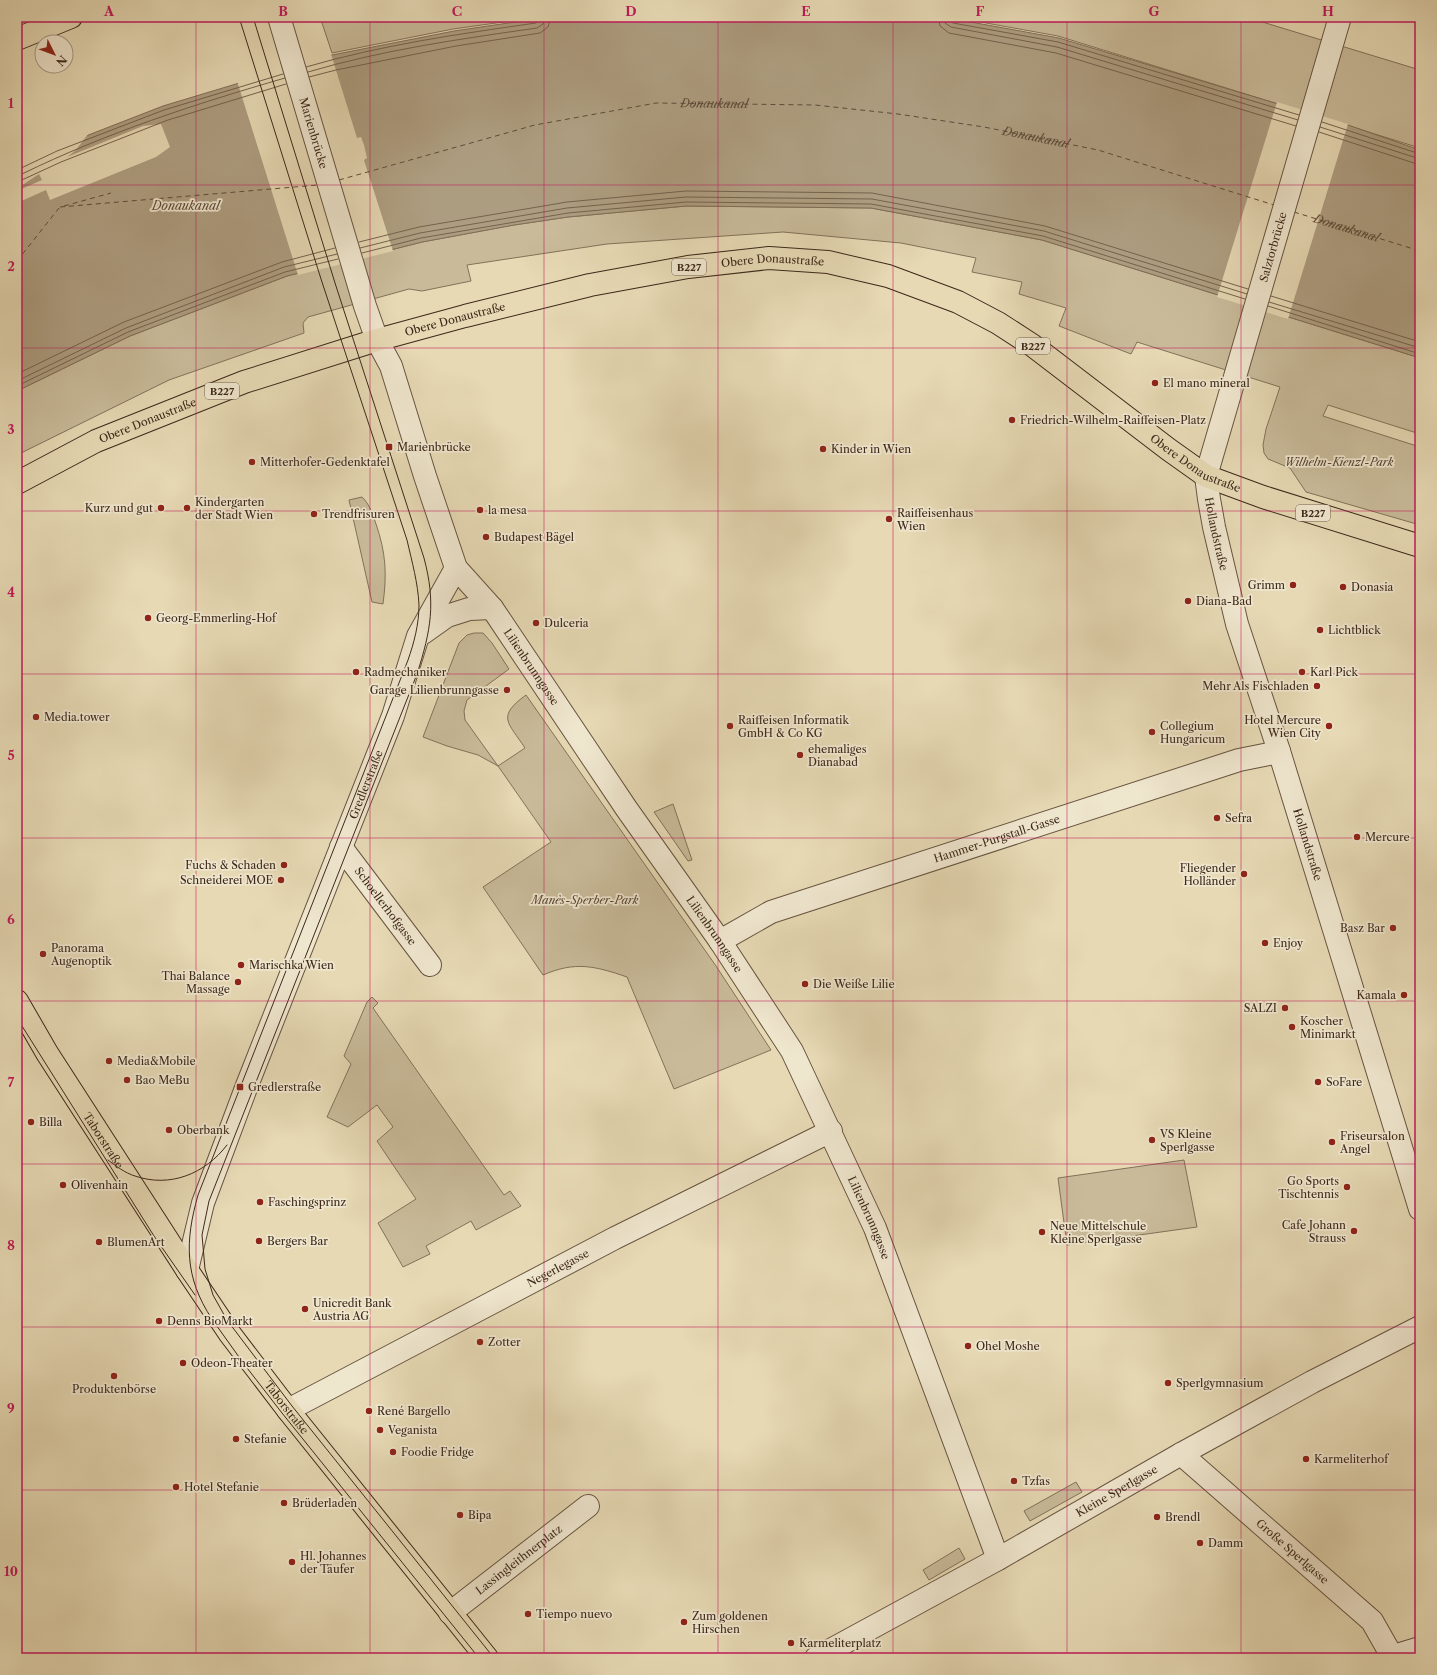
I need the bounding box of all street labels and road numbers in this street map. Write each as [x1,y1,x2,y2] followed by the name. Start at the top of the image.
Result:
[296,96,331,170] street label: Marienbrücke
[1256,210,1290,284] street label: Salztorbrücke
[720,251,825,270] street label: Obere Donaustraße
[672,259,706,275] road number: B227
[403,299,507,339] street label: Obere Donaustraße
[1016,338,1050,354] road number: B227
[205,383,239,399] road number: B227
[97,395,198,446] street label: Obere Donaustraße
[1147,431,1243,495] street label: Obere Donaustraße
[1202,496,1231,572] street label: Hollandstraße
[1296,505,1330,521] road number: B227
[501,626,562,708] street label: Lilienbrunngasse
[346,748,386,821] street label: Gredlerstraße
[1290,807,1325,882] street label: Hollandstraße
[932,812,1062,866] street label: Hammer-Purgstall-Gasse
[352,864,420,948] street label: Schoellerhofgasse
[683,893,746,975] street label: Lilienbrunngasse
[80,1110,127,1171] street label: Taborstraße
[845,1174,893,1261] street label: Lilienbrunngasse
[524,1246,591,1290] street label: Negerlegasse
[261,1378,312,1437] street label: Taborstraße
[1073,1462,1160,1520] street label: Kleine Sperlgasse
[1253,1516,1332,1587] street label: Große Sperlgasse
[473,1522,565,1598] street label: Lassingleithnerplatz

